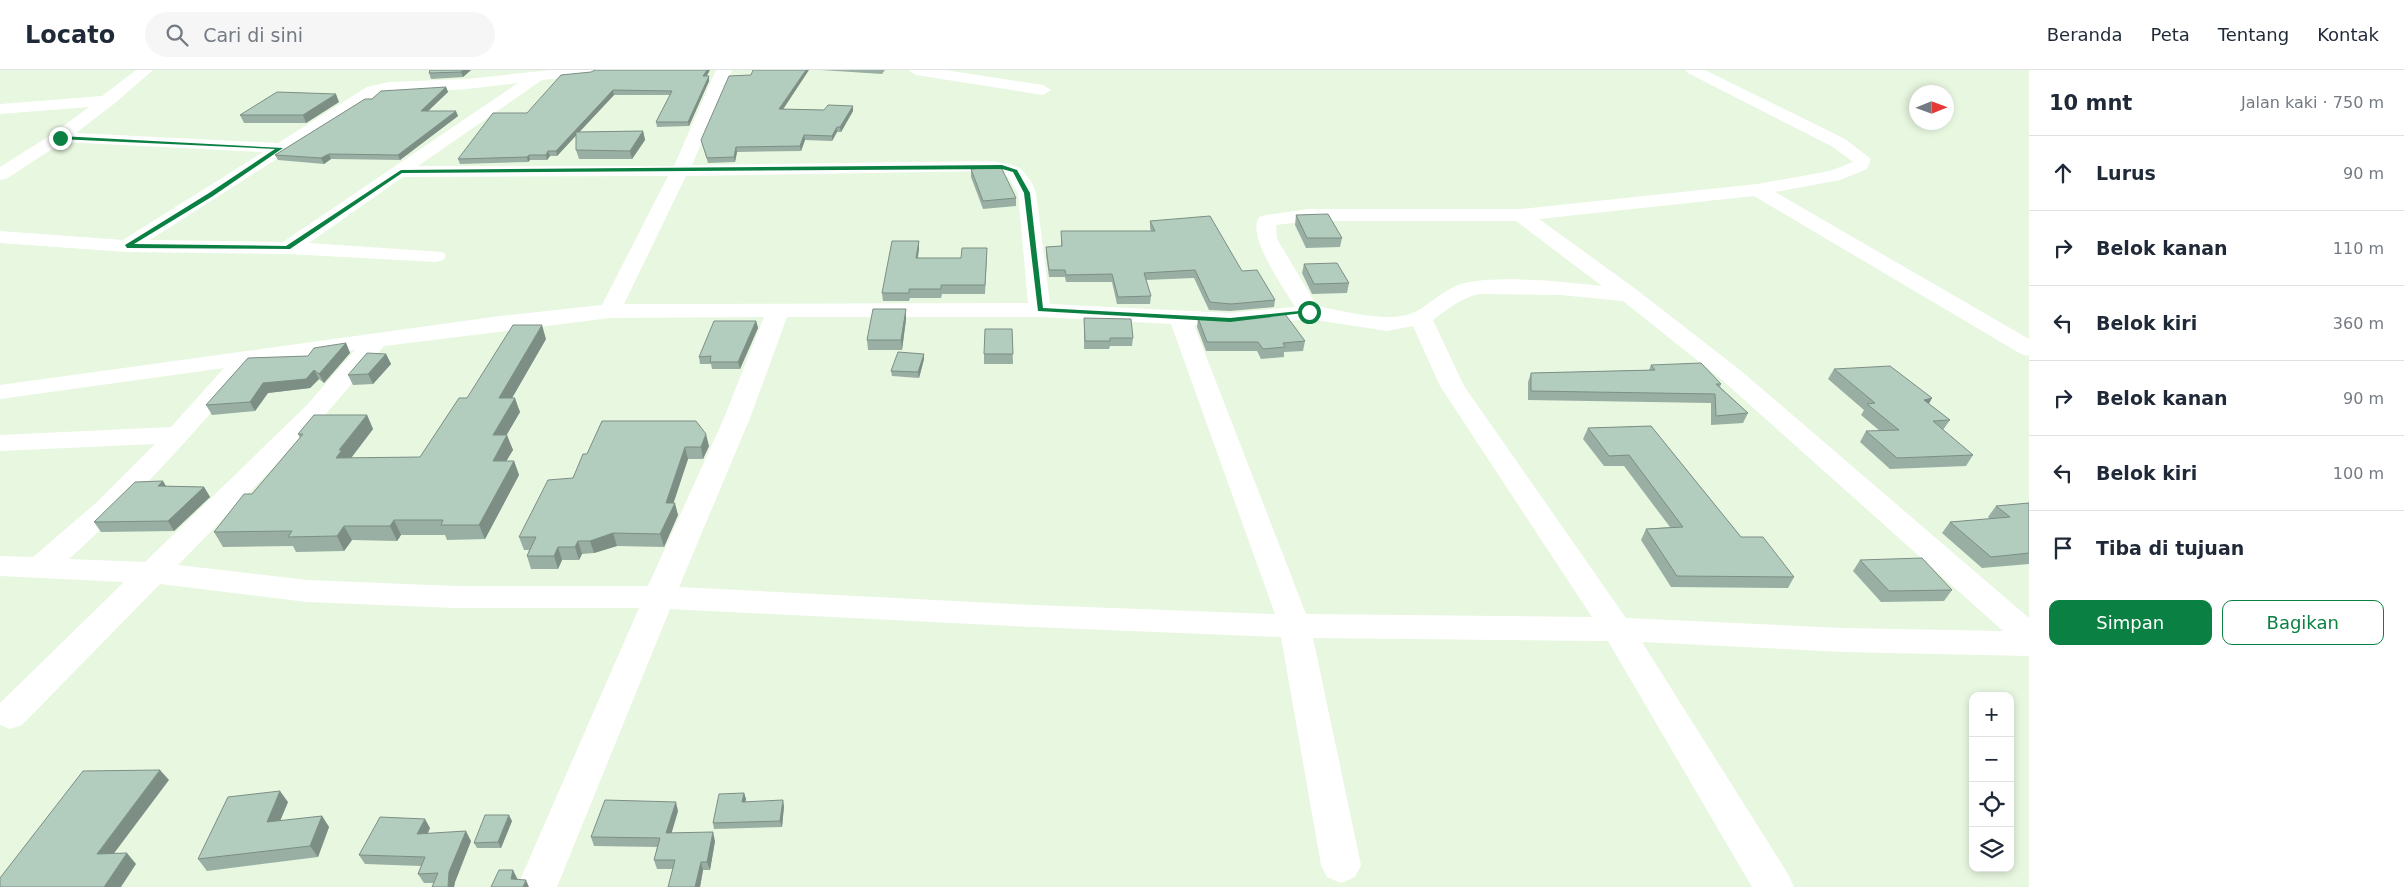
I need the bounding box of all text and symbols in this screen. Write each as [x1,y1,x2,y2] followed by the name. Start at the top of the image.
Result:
[145,12,495,57] search box
[25,21,115,49] text: Locato
[163,21,191,49] icon: search
[203,24,303,46] text: Cari di sini
[2047,24,2122,45] text: Beranda
[2150,24,2190,45] text: Peta
[2218,24,2289,45] text: Tentang
[2317,24,2379,45] text: Kontak
[1909,85,1954,130] north arrow
[2049,91,2132,115] text: 10 mnt
[2241,93,2384,112] text: Jalan kaki · 750 m
[49,127,72,150] route end
[2049,159,2077,187] icon: ahead
[2096,162,2156,184] text: Lurus
[2343,164,2384,183] text: 90 m
[2049,234,2077,262] icon: right
[2096,237,2228,259] text: Belok kanan
[2333,239,2384,258] text: 110 m
[1298,301,1321,324] route start
[2049,309,2077,337] icon: left
[2096,312,2197,334] text: Belok kiri
[2333,314,2384,333] text: 360 m
[2049,384,2077,412] icon: right
[2096,387,2228,409] text: Belok kanan
[2343,389,2384,408] text: 90 m
[2049,459,2077,487] icon: left
[2096,462,2197,484] text: Belok kiri
[2333,464,2384,483] text: 100 m
[2049,534,2077,562] icon: arrive
[2096,537,2244,559] text: Tiba di tujuan
[2049,600,2212,645] button: Simpan
[2222,600,2384,645] button: Bagikan
[1969,692,2014,872] map controls
[1969,692,2014,737] button: +
[1969,737,2014,782] button: −
[1969,782,2014,827] button: locate
[1969,827,2014,872] button: layers

